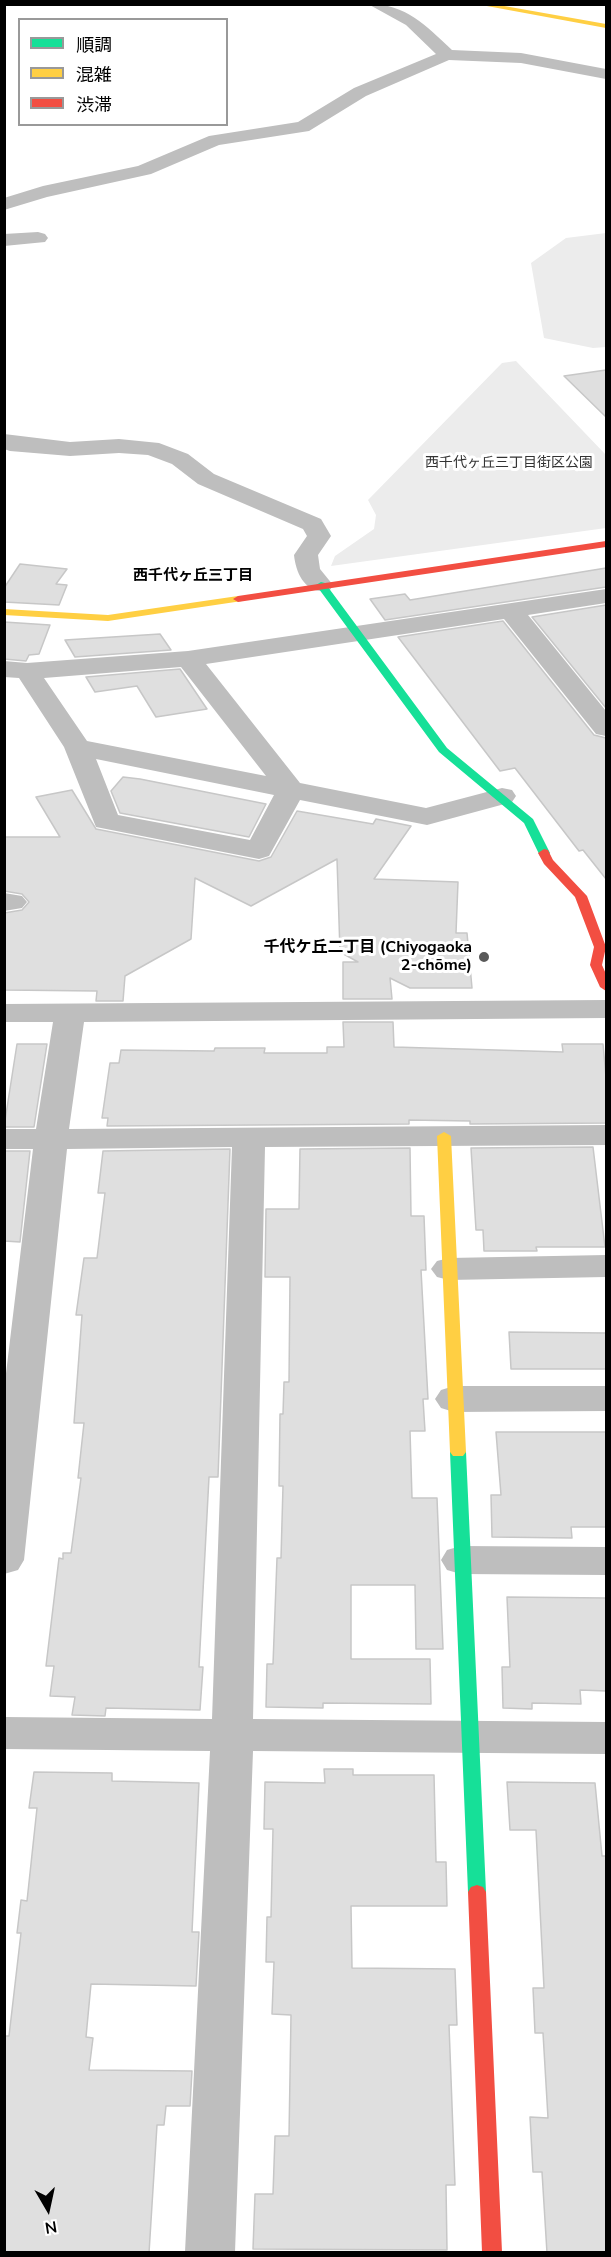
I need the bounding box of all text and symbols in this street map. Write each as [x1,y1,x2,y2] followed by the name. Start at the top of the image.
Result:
[18,18,228,126] legend
[76,33,112,57] text: 順調
[76,63,112,87] text: 混雑
[76,93,112,117] text: 渋滞
[425,456,593,472] park label: 西千代ヶ丘三丁目街区公園
[133,567,253,585] district label: 西千代ヶ丘三丁目
[263,938,472,976] place label: 千代ケ丘二丁目 (Chiyogaoka 2-chōme)
[477,950,491,964] marker: 千代ケ丘二丁目 (Chiyogaoka 2-chōme)
[18,2179,78,2239] north arrow
[43,2215,58,2239] text: N

